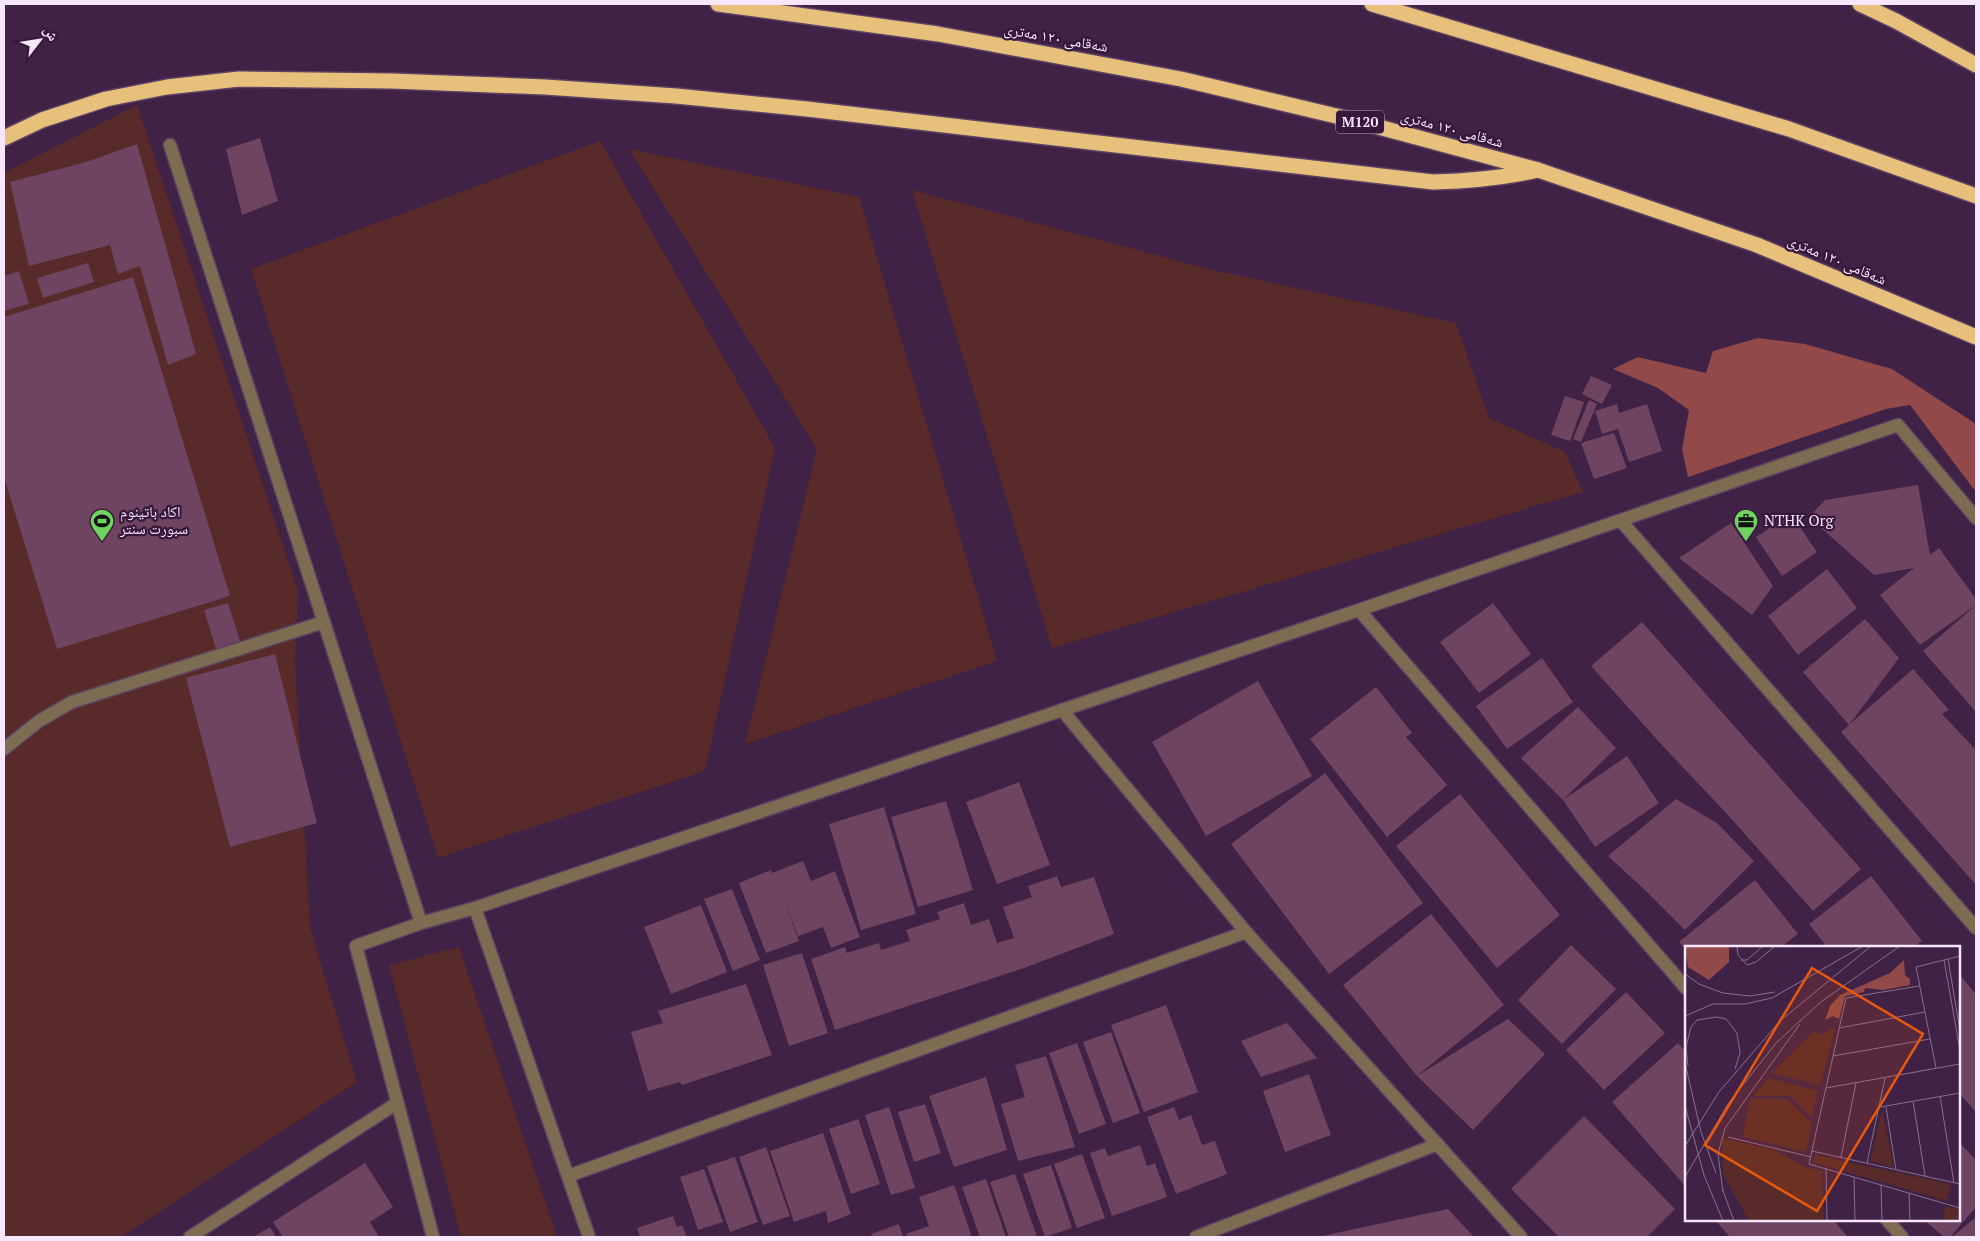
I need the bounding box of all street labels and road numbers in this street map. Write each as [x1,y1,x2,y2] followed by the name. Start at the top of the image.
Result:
[1002,18,1110,57] street label: شەقامی ١٢٠ مەتری
[1398,105,1506,152] street label: شەقامی ١٢٠ مەتری
[1336,110,1384,134] road number: M120
[1785,229,1890,290] street label: شەقامی ١٢٠ مەتری

